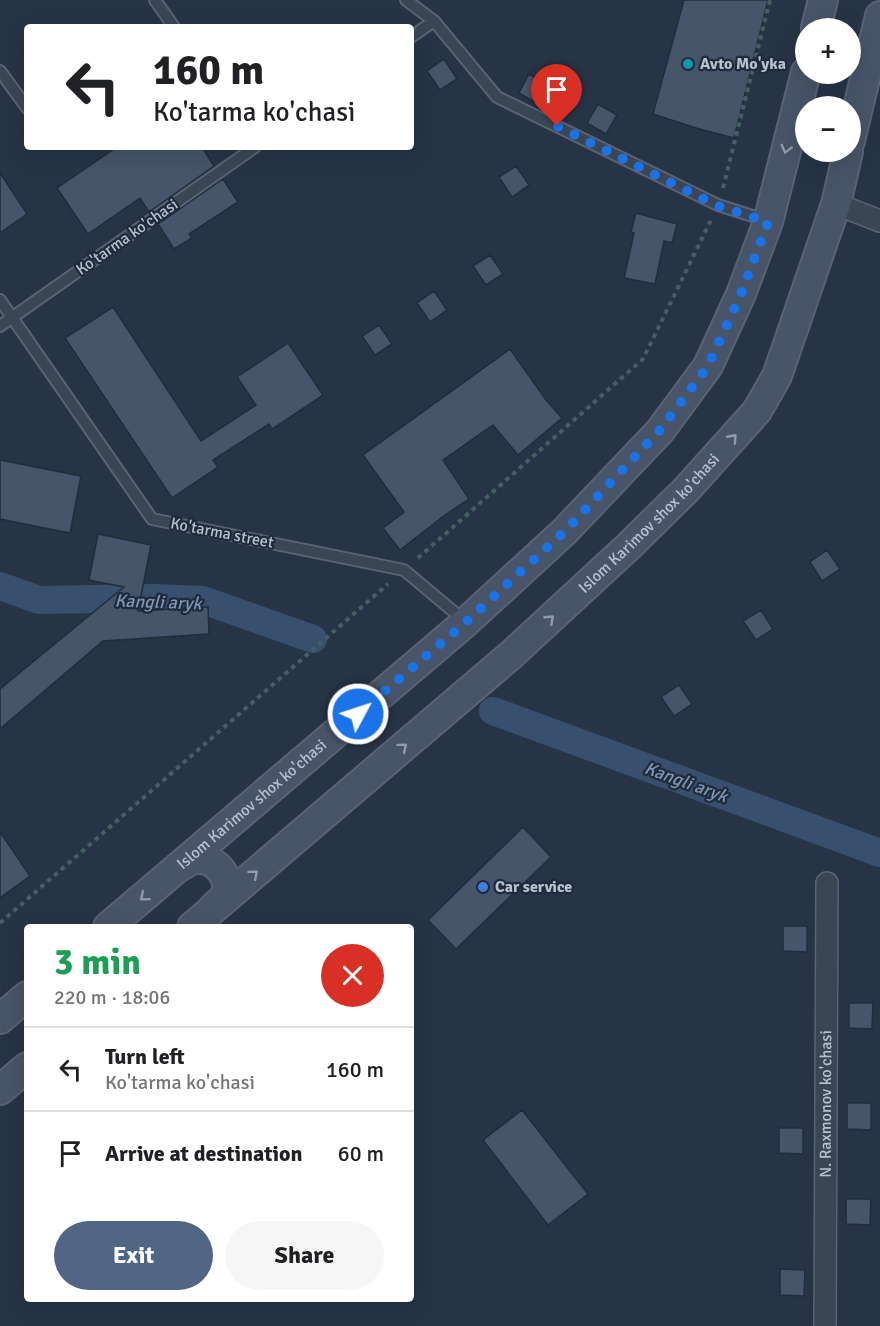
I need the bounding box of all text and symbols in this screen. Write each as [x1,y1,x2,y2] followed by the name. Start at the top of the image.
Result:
[795,18,861,162] map controls
[795,18,861,84] button: +
[153,45,264,96] text: 160 m
[54,48,132,126] icon: left
[700,54,786,74] place label: Avto Mo'yka
[681,57,695,71] marker: Avto Mo'yka
[531,64,582,126] pin
[540,73,573,106] icon: arrive
[153,96,355,129] text: Ko'tarma ko'chasi
[795,96,861,162] button: −
[781,144,794,154] one-way arrow
[72,194,182,280] street label: Ko'tarma ko'chasi
[726,434,737,444] one-way arrow
[574,449,724,598] street label: Islom Karimov shox ko'chasi
[169,513,276,553] street label: Ko'tarma street
[114,589,204,615] water label: Kangli aryk
[543,615,553,626] one-way arrow
[326,682,390,746] position arrow
[173,735,331,874] street label: Islom Karimov shox ko'chasi
[396,743,407,754] one-way arrow
[641,757,732,808] water label: Kangli aryk
[247,870,258,881] one-way arrow
[495,877,572,897] place label: Car service
[476,880,490,894] marker: Car service
[140,890,151,901] one-way arrow
[54,940,141,985] text: 3 min
[321,944,384,1007] button: close
[54,985,170,1010] text: 220 m · 18:06
[816,1030,836,1178] street label: N. Raxmonov ko'chasi
[105,1043,185,1070] text: Turn left
[54,1053,87,1086] icon: left
[326,1056,384,1083] text: 160 m
[105,1070,255,1095] text: Ko'tarma ko'chasi
[54,1137,87,1170] icon: arrive
[105,1140,302,1167] text: Arrive at destination
[338,1140,384,1167] text: 60 m
[54,1221,213,1290] button: Exit
[225,1221,384,1290] button: Share

